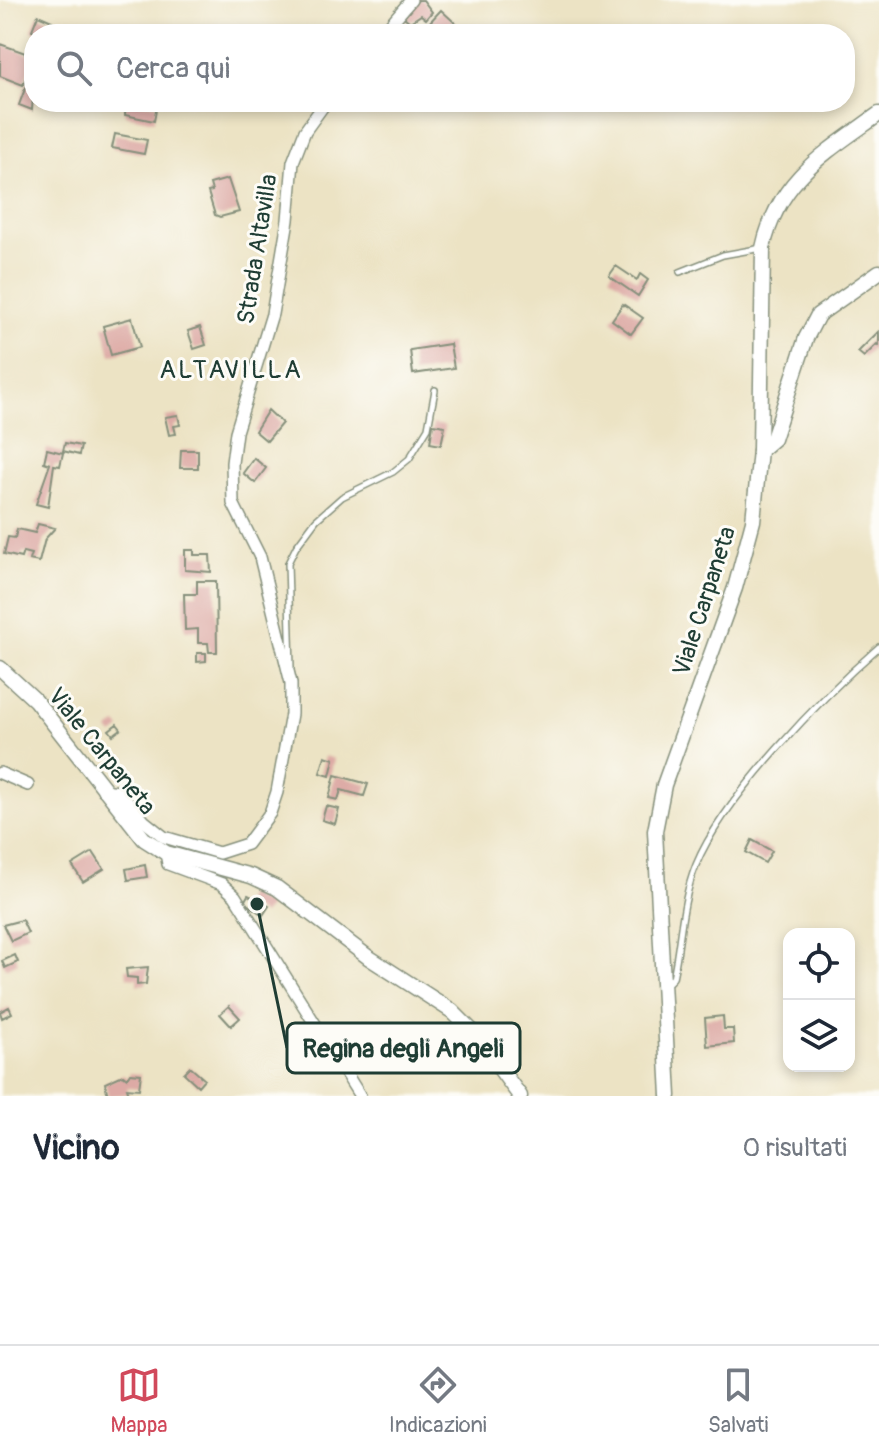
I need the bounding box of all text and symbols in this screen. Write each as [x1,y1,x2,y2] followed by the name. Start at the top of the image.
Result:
[24,24,855,112] search box
[52,46,96,90] icon: search
[116,50,230,87] text: Cerca qui
[231,172,284,326] street label: Strada Altavilla
[159,354,303,386] district label: ALTAVILLA
[667,523,742,679] street label: Viale Carpaneta
[42,682,162,821] street label: Viale Carpaneta
[783,928,855,1072] map controls
[783,928,855,1000] button: locate
[783,1000,855,1072] button: layers
[287,1023,520,1073] callout: Regina degli Angeli
[302,1033,504,1065] text: Regina degli Angeli
[32,1127,120,1170] text: Vicino
[742,1132,847,1164] text: 0 risultati
[111,1363,168,1439] tab: Mappa
[389,1363,487,1439] tab: Indicazioni
[708,1363,768,1439] tab: Salvati

